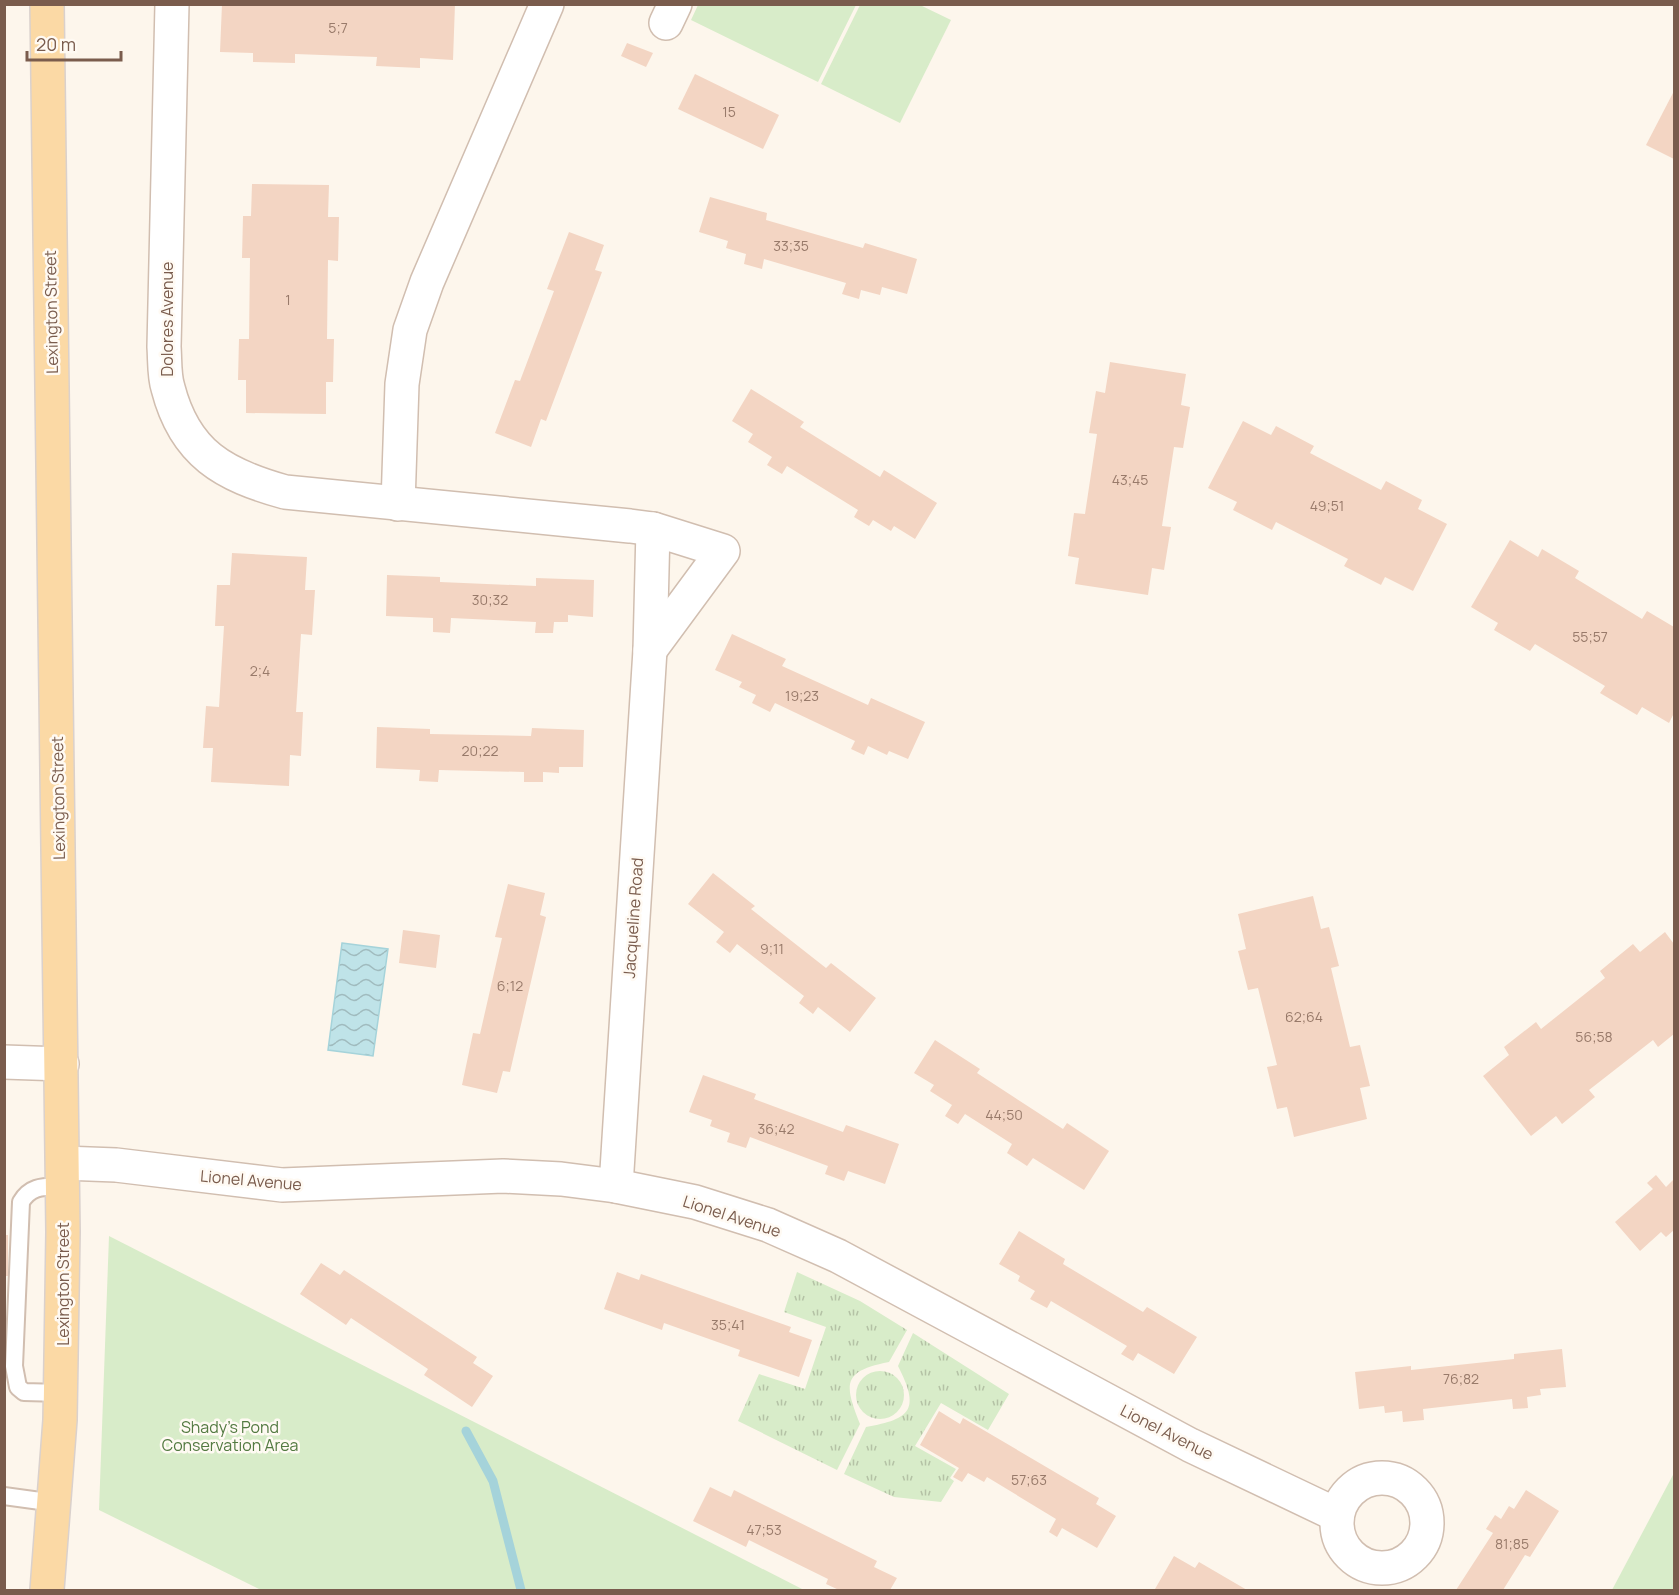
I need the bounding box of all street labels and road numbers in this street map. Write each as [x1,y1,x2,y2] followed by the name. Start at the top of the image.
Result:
[39,250,63,374] street label: Lexington Street
[156,262,178,376] street label: Dolores Avenue
[46,736,70,860] street label: Lexington Street
[618,857,648,979] street label: Jacqueline Road
[199,1165,303,1195] street label: Lionel Avenue
[680,1190,784,1242] street label: Lionel Avenue
[52,1222,74,1346] street label: Lexington Street
[1117,1399,1217,1465] street label: Lionel Avenue

